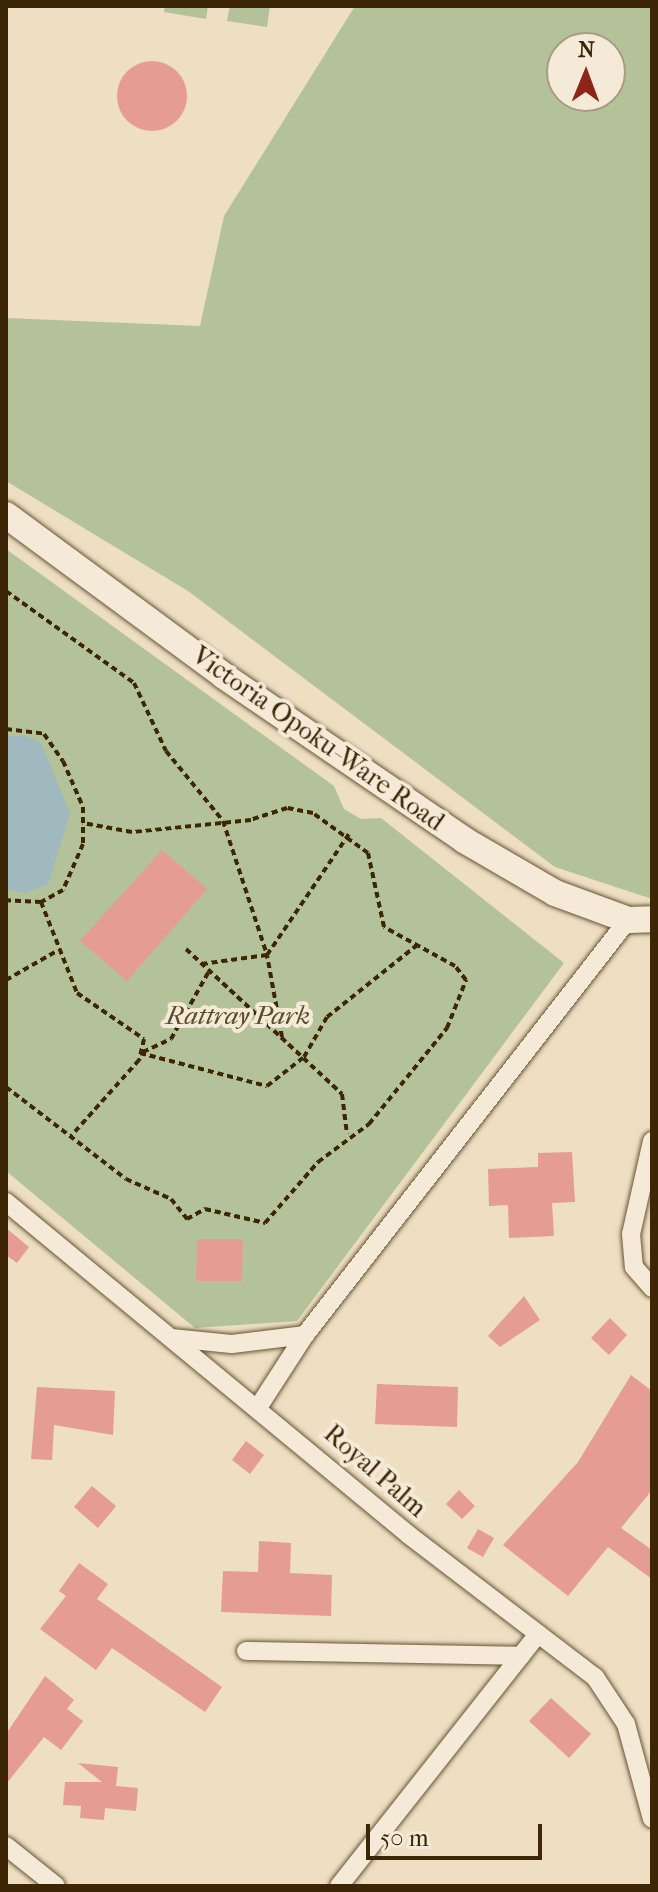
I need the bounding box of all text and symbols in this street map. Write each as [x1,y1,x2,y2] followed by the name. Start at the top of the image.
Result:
[546,32,626,112] north arrow
[578,37,595,63] text: N
[186,640,450,838] street label: Victoria Opoku-Ware Road
[166,1000,310,1032] park label: Rattray Park
[317,1418,433,1524] street label: Royal Palm
[370,1808,546,1858] scale bar
[380,1824,429,1852] text: 50 m

